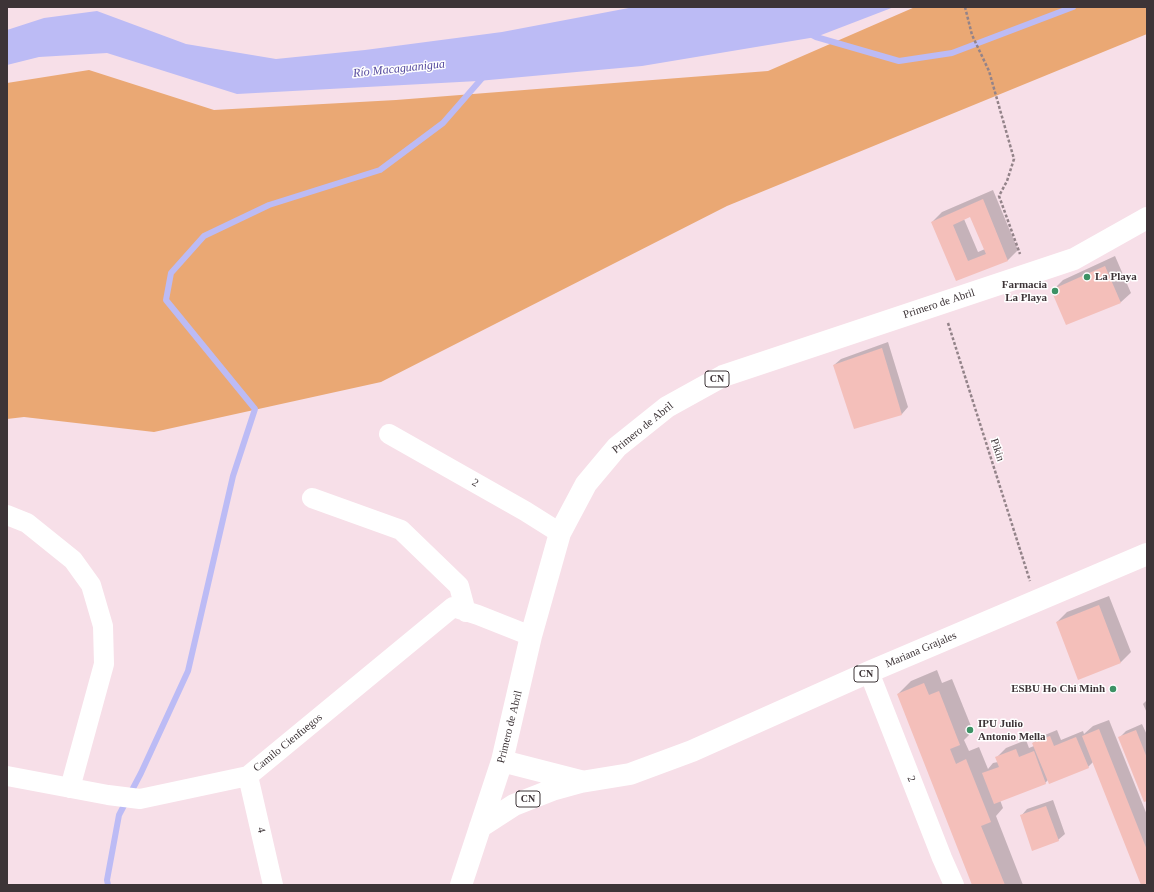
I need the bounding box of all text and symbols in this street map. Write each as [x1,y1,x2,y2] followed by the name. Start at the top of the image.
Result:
[352,57,446,81] water label: Río Macaguanigua
[1095,270,1137,284] place label: La Playa
[1082,272,1092,282] marker: La Playa
[1002,278,1047,304] place label: Farmacia La Playa
[902,286,976,322] street label: Primero de Abril
[1050,286,1060,296] marker: Farmacia La Playa
[705,371,729,387] road number: CN
[610,399,676,457] street label: Primero de Abril
[987,437,1007,463] street label: Pikin
[469,476,481,490] street label: 2
[883,629,959,671] street label: Mariana Grajales
[854,666,878,682] road number: CN
[1011,682,1105,696] place label: ESBU Ho Chi Minh
[1108,684,1118,694] marker: ESBU Ho Chi Minh
[495,689,525,765] street label: Primero de Abril
[251,711,325,775] street label: Camilo Cienfuegos
[978,717,1046,743] place label: IPU Julio Antonio Mella
[965,725,975,735] marker: IPU Julio Antonio Mella
[904,774,918,784] street label: 2
[516,791,540,807] road number: CN
[254,826,268,834] street label: 4

